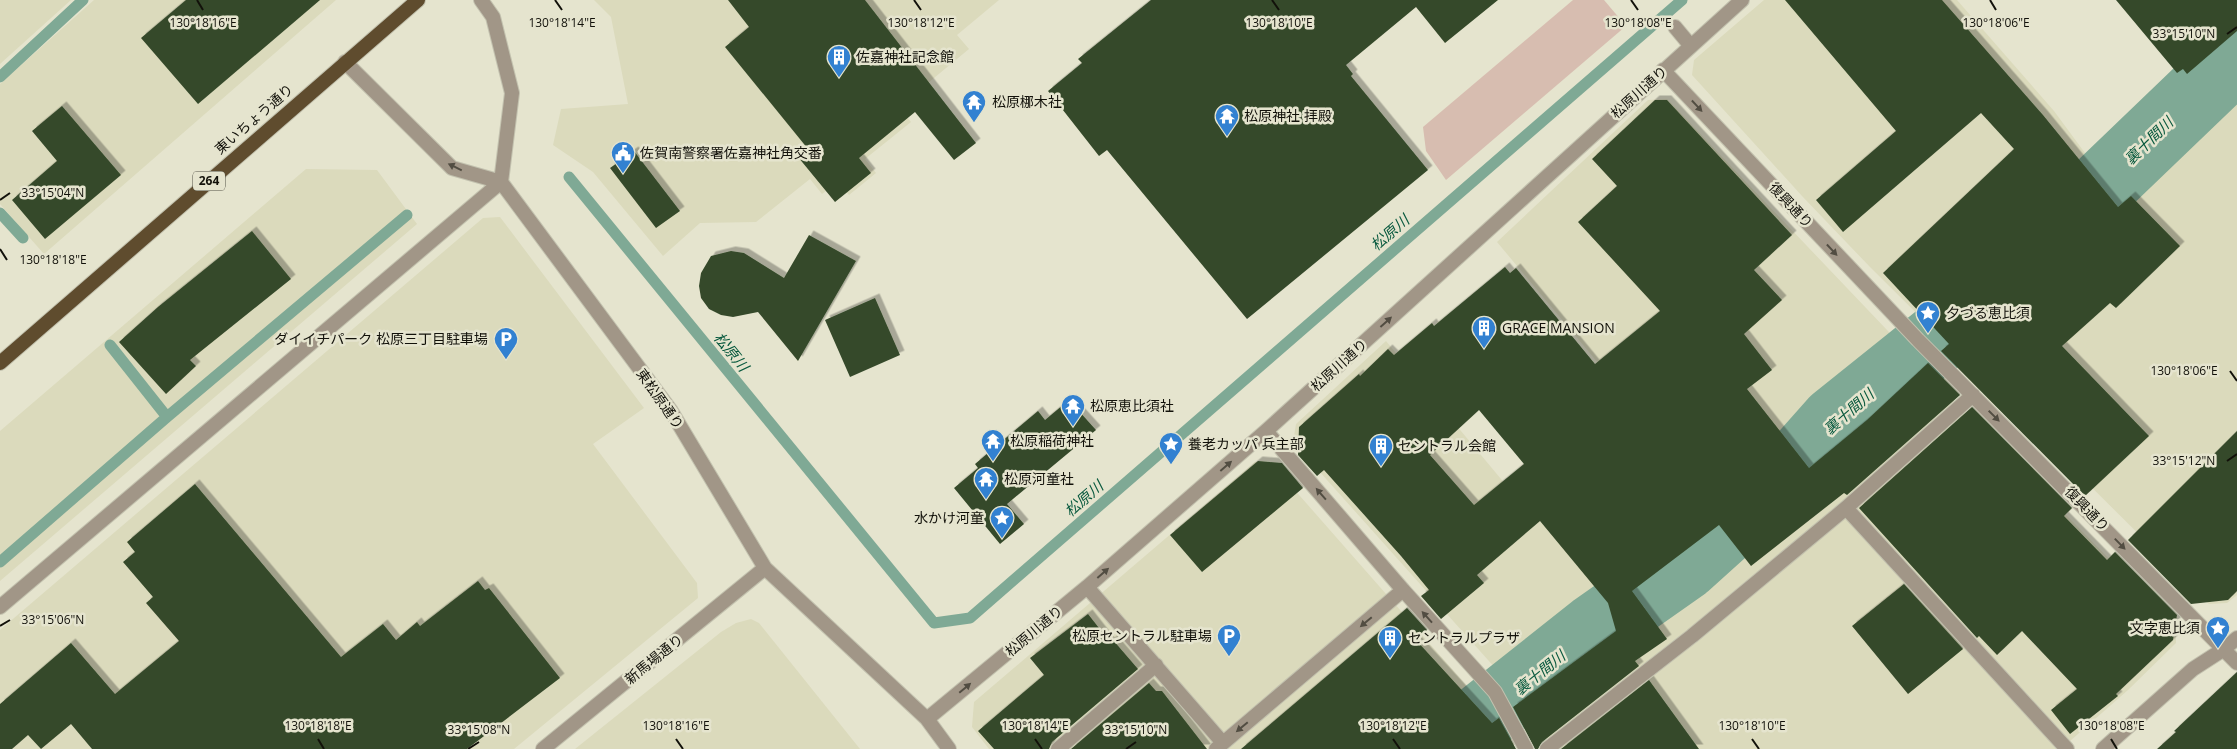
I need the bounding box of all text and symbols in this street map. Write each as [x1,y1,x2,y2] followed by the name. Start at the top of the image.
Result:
[169,14,237,31] text: 130°18'16"E
[528,14,596,31] text: 130°18'14"E
[887,14,955,31] text: 130°18'12"E
[1245,14,1313,31] text: 130°18'10"E
[1604,14,1672,31] text: 130°18'08"E
[1962,14,2030,31] text: 130°18'06"E
[2153,25,2215,42] text: 33°15'10"N
[826,44,852,78] building icon: 佐嘉神社記念館
[856,47,954,66] place label: 佐嘉神社記念館
[1606,61,1671,122] street label: 松原川通り
[210,79,297,158] street label: 東いちょう通り
[961,89,987,123] temple icon: 松原梛木社
[992,92,1062,111] place label: 松原梛木社
[1691,100,1703,112] one-way arrow
[1214,103,1240,137] temple icon: 松原神社 拝殿
[1244,106,1332,125] place label: 松原神社 拝殿
[2120,111,2178,168] water label: 裏十間川
[610,140,636,174] public building icon: 佐賀南警察署佐嘉神社角交番
[640,143,822,162] place label: 佐賀南警察署佐嘉神社角交番
[448,163,462,171] one-way arrow
[193,172,225,190] road number: 264
[1765,178,1817,232] street label: 復興通り
[22,184,84,201] text: 33°15'04"N
[1366,209,1414,255] water label: 松原川
[1826,243,1838,255] one-way arrow
[19,251,87,268] text: 130°18'18"E
[1915,300,1941,334] place icon: 夕づる恵比須
[1946,303,2030,322] place label: 夕づる恵比須
[1471,315,1497,349] building icon: GRACE MANSION
[1379,316,1391,328] one-way arrow
[1502,318,1615,337] place label: GRACE MANSION
[493,326,519,360] parking icon: ダイイチパーク 松原三丁目駐車場
[710,328,755,377] water label: 松原川
[274,329,488,348] place label: ダイイチパーク 松原三丁目駐車場
[1306,334,1371,395] street label: 松原川通り
[2150,362,2218,379] text: 130°18'06"E
[633,365,688,433] street label: 東松原通り
[1819,383,1879,438] water label: 裏十間川
[1060,393,1086,427] temple icon: 松原恵比須社
[1090,396,1174,415] place label: 松原恵比須社
[1988,409,2000,421] one-way arrow
[980,428,1006,462] temple icon: 松原稲荷神社
[1010,431,1094,450] place label: 松原稲荷神社
[1158,431,1184,465] place icon: 養老カッパ 兵主部
[1368,433,1394,467] building icon: セントラル会館
[1188,434,1304,453] place label: 養老カッパ 兵主部
[1398,436,1496,455] place label: セントラル会館
[2153,452,2215,469] text: 33°15'12"N
[1219,460,1231,472] one-way arrow
[973,466,999,500] temple icon: 松原河童社
[1004,469,1074,488] place label: 松原河童社
[1060,475,1108,521] water label: 松原川
[2061,482,2114,535] street label: 復興通り
[1315,488,1326,501] one-way arrow
[989,505,1015,539] place icon: 水かけ河童
[914,508,984,527] place label: 水かけ河童
[2114,538,2126,550] one-way arrow
[1097,567,1109,579] one-way arrow
[1001,601,1067,660] street label: 松原川通り
[22,611,84,628] text: 33°15'06"N
[1421,611,1433,623] one-way arrow
[2205,615,2231,649] place icon: 文字恵比須
[1360,616,1372,627] one-way arrow
[2130,618,2200,637] place label: 文字恵比須
[1216,623,1242,657] parking icon: 松原セントラル駐車場
[1377,625,1403,659] building icon: セントラルプラザ
[1072,626,1212,645] place label: 松原セントラル駐車場
[1408,628,1520,647] place label: セントラルプラザ
[621,629,687,688] street label: 新馬場通り
[1510,644,1571,699] water label: 裏十間川
[958,682,971,693] one-way arrow
[284,717,352,734] text: 130°18'18"E
[642,717,710,734] text: 130°18'16"E
[1001,717,1069,734] text: 130°18'14"E
[1359,717,1427,734] text: 130°18'12"E
[1718,717,1786,734] text: 130°18'10"E
[2077,717,2145,734] text: 130°18'08"E
[448,721,510,738] text: 33°15'08"N
[1105,721,1167,738] text: 33°15'10"N
[1236,721,1249,732] one-way arrow

